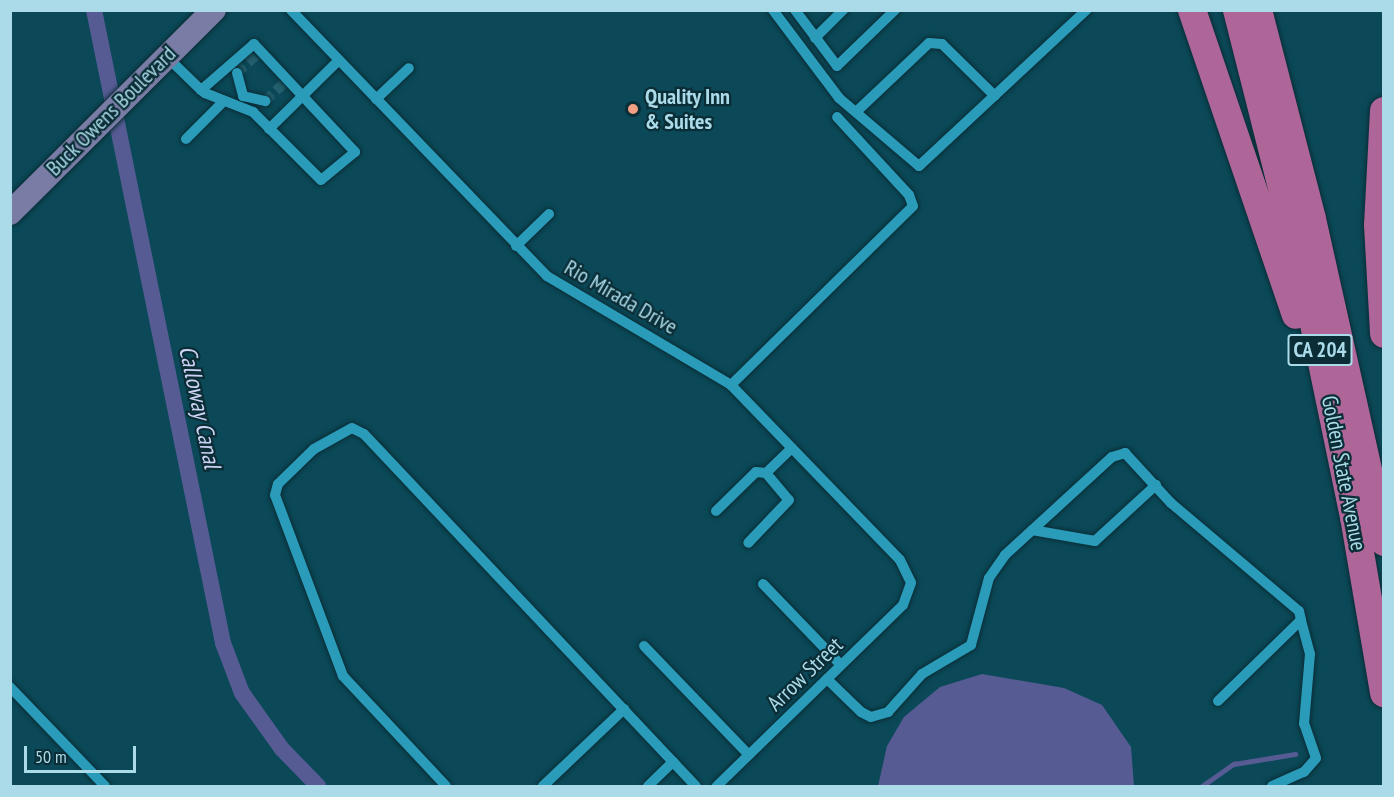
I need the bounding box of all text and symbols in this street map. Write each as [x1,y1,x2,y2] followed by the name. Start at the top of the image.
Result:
[41,41,181,181] street label: Buck Owens Boulevard
[645,83,731,134] place label: Quality Inn & Suites
[626,102,640,116] marker: Quality Inn & Suites
[560,254,682,340] street label: Rio Mirada Drive
[1287,332,1353,368] road number: CA 204
[173,343,227,471] water label: Calloway Canal
[1316,393,1372,553] street label: Golden State Avenue
[762,632,848,716] street label: Arrow Street
[27,734,140,772] scale bar
[35,745,67,768] text: 50 m

